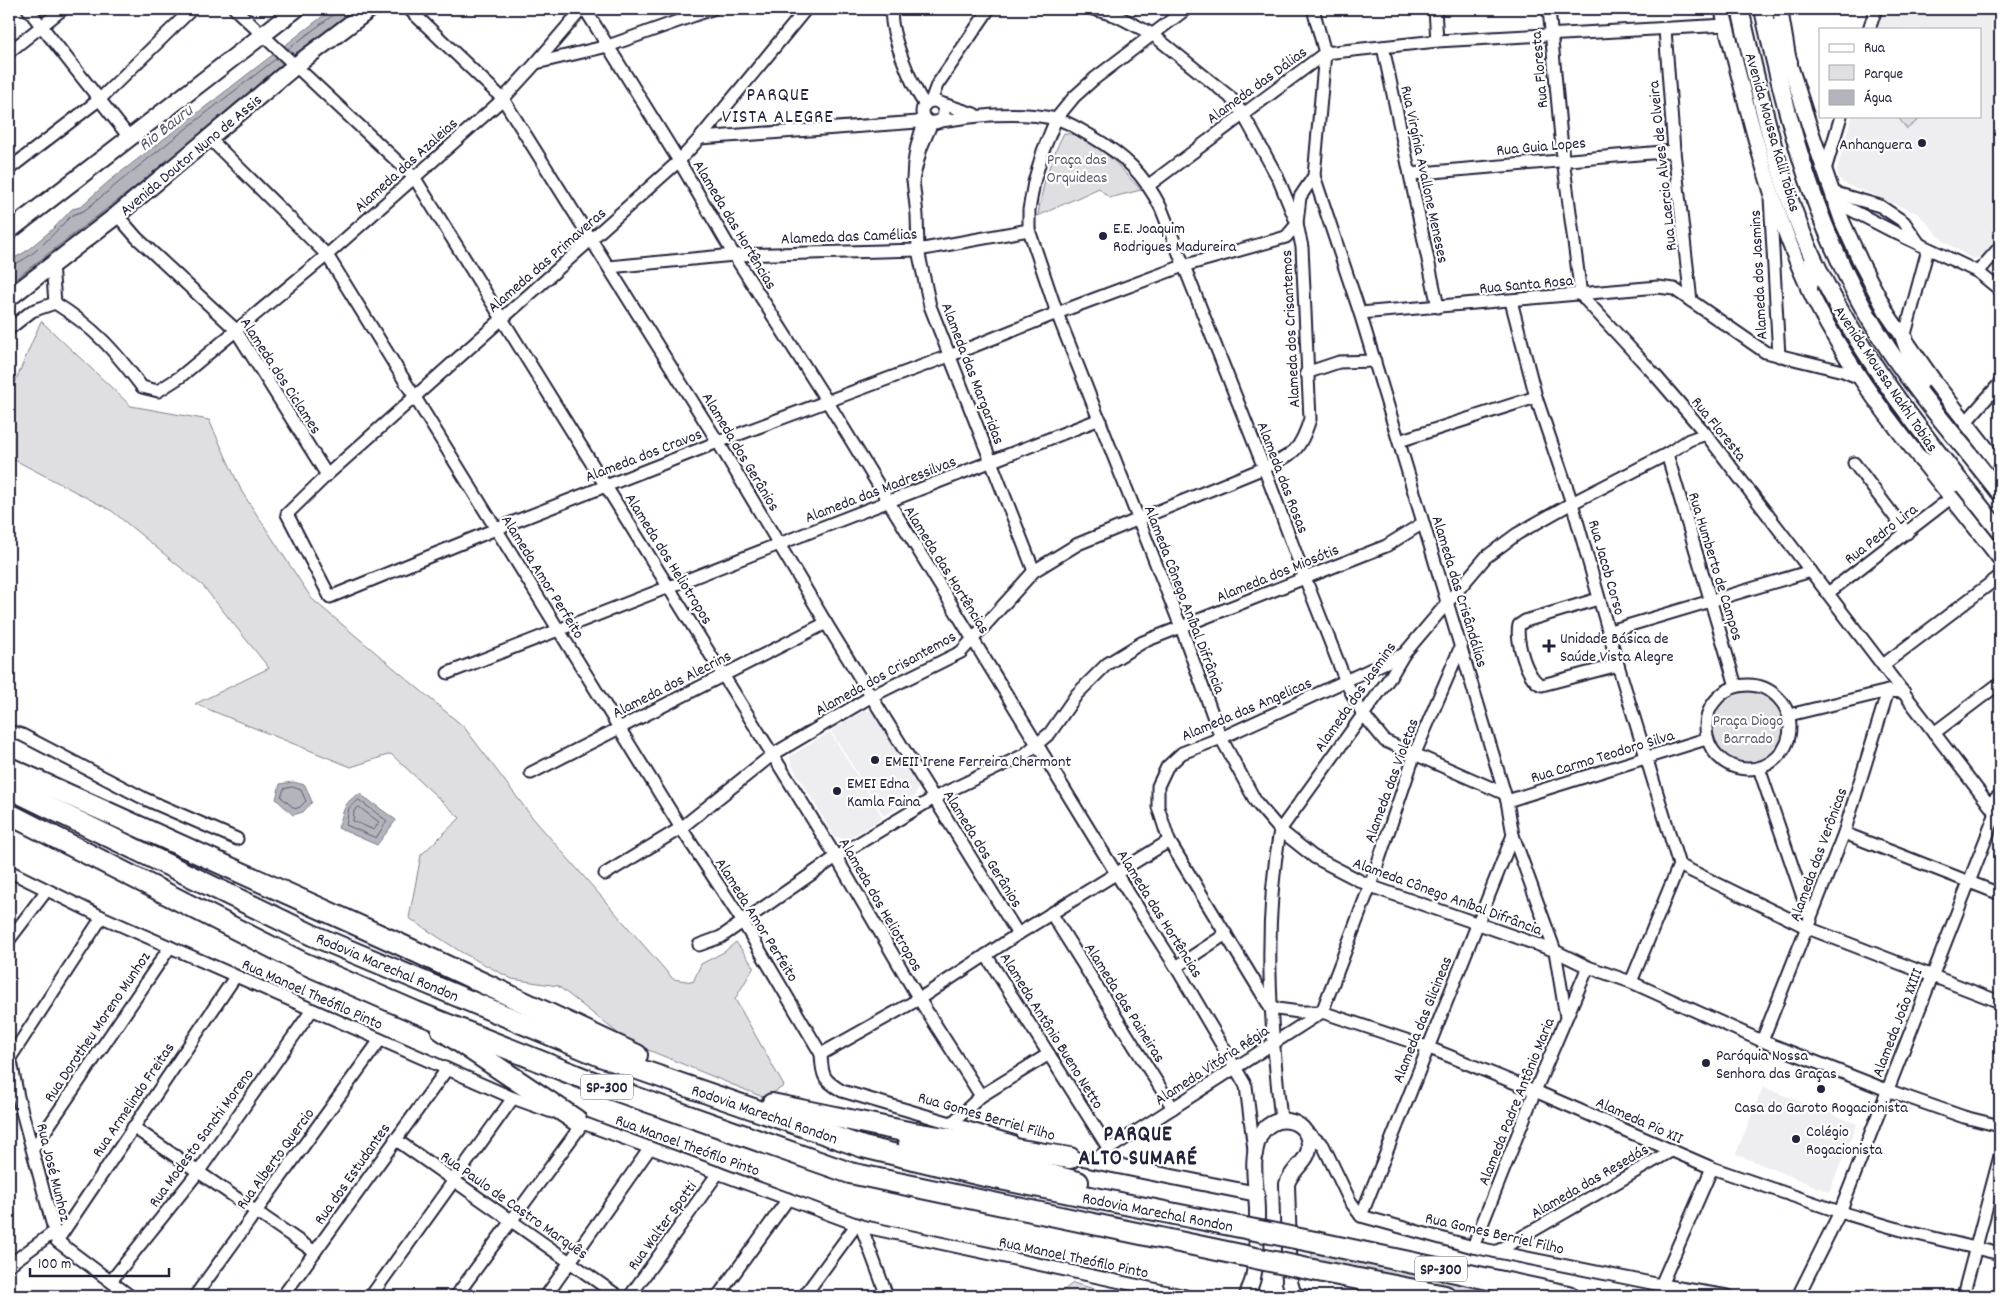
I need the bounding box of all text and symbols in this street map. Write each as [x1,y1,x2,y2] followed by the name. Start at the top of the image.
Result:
[1819,28,1982,118] legend
[1526,30,1555,109] street label: Rua Floresta
[1864,38,1886,60] text: Rua
[1202,41,1313,130] street label: Alameda das Dálias
[1738,50,1805,215] street label: Avenida Moussa Kalil Tobias
[1864,64,1904,86] text: Parque
[1643,79,1684,252] street label: Rua Laercio Alves de Olveira
[722,83,834,132] district label: PARQUE VISTA ALEGRE
[1393,84,1454,266] street label: Rua Virgínia Avallone Meneses
[1864,88,1893,110] text: Água
[115,89,268,222] street label: Avenida Doutor Nuno de Assis
[134,99,200,158] water label: Rio Bauru
[350,113,464,219] street label: Alameda das Azaleias
[1496,132,1587,163] street label: Rua Guia Lopes
[1839,134,1912,157] place label: Anhanguera
[1916,137,1928,149] marker: Anhanguera
[1047,149,1108,190] park label: Praça das Orquideas
[686,156,782,295] street label: Alameda das Hortências
[483,203,612,319] street label: Alameda das Primaveras
[1745,209,1774,340] street label: Alameda dos Jasmins
[1113,218,1237,259] place label: E.E. Joaquim Rodrigues Madureira
[781,224,918,251] street label: Alameda das Camélias
[1097,230,1109,242] marker: E.E. Joaquim Rodrigues Madureira
[1276,249,1307,408] street label: Alameda dos Crisantemos
[1478,270,1575,301] street label: Rua Santa Rosa
[934,300,1009,448] street label: Alameda das Margaridas
[1827,301,1943,458] street label: Avenida Moussa Nakhl Tobias
[233,313,326,440] street label: Alameda dos Ciclames
[695,389,785,516] street label: Alameda dos Gerânios
[1685,392,1752,467] street label: Rua Floresta
[1250,419,1314,537] street label: Alameda das Rosas
[582,423,706,489] street label: Alameda dos Cravos
[802,451,960,530] street label: Alameda das Madressilvas
[618,489,718,630] street label: Alameda dos Heliotropos
[1681,490,1748,644] street label: Rua Humberto de Campos
[1840,499,1923,571] street label: Rua Pedro Lira
[897,502,995,639] street label: Alameda das Hortências
[1137,502,1230,698] street label: Alameda Cônego Aníbal Difrância
[494,511,589,644] street label: Alameda Amor Perfeito
[1425,513,1493,671] street label: Alameda das Crisândálias
[1581,517,1630,618] street label: Rua Jacob Corso
[1213,539,1343,609] street label: Alameda dos Miosótis
[812,626,961,723] street label: Alameda dos Crisantemos
[1560,628,1674,669] place label: Unidade Básica de Saúde Vista Alegre
[1309,637,1403,757] street label: Alameda dos Jasmins
[1542,639,1556,653] marker: Unidade Básica de Saúde Vista Alegre
[609,645,736,725] street label: Alameda dos Alecrins
[1178,672,1316,748] street label: Alameda das Angelicas
[1713,710,1783,751] park label: Praça Diogo Barrado
[1359,715,1426,846] street label: Alameda das Violetas
[1528,724,1678,790] street label: Rua Carmo Teodoro Silva
[885,751,1071,774] place label: EMEII Irene Ferreira Chermont
[869,754,881,766] marker: EMEII Irene Ferreira Chermont
[847,773,921,814] place label: EMEI Edna Kamla Faina
[1784,784,1854,925] street label: Alameda das Verônicas
[831,785,843,797] marker: EMEI Edna Kamla Faina
[936,786,1028,913] street label: Alameda dos Gerânios
[832,834,928,977] street label: Alameda dos Heliotropos
[1110,846,1208,983] street label: Alameda das Hortências
[1349,852,1545,943] street label: Alameda Cônego Aníbal Difrância
[708,854,803,987] street label: Alameda Amor Perfeito
[312,928,462,1009] street label: Rodovia Marechal Rondon
[1078,939,1170,1068] street label: Alameda das Paineiras
[39,948,157,1107] street label: Rua Dorotheu Moreno Munhoz
[993,949,1108,1114] street label: Alameda Antônio Bueno Netto
[1387,953,1459,1087] street label: Alameda das Glicineas
[238,954,386,1037] street label: Rua Manoel Theófilo Pinto
[1867,965,1930,1081] street label: Alameda João XXIII
[1473,1014,1562,1189] street label: Alameda Padre Antônio Maria
[1151,1020,1275,1112] street label: Alameda Vitória Régia
[87,1038,181,1162] street label: Rua Armelindo Freitas
[1716,1045,1837,1086] place label: Paróquia Nossa Senhora das Graças
[1700,1057,1712,1069] marker: Paróquia Nossa Senhora das Graças
[144,1064,260,1213] street label: Rua Modesto Sanchi Moreno
[581,1074,633,1100] road number: SP-300
[688,1080,840,1151] street label: Rodovia Marechal Rondon
[1815,1083,1827,1095] marker: Casa do Garoto Rogacionista
[915,1087,1058,1148] street label: Rua Gomes Berriel Filho
[1592,1092,1686,1151] street label: Alameda Pio XII
[1734,1097,1908,1120] place label: Casa do Garoto Rogacionista
[231,1104,321,1215] street label: Rua Alberto Quercio
[612,1110,763,1183] street label: Rua Manoel Theófilo Pinto
[309,1119,397,1230] street label: Rua dos Estudantes
[29,1121,76,1224] street label: Rua José Munhoz
[1078,1121,1198,1175] district label: PARQUE ALTO SUMARÉ
[1806,1121,1883,1162] place label: Colégio Rogacionista
[1790,1133,1802,1145] marker: Colégio Rogacionista
[1527,1139,1654,1225] street label: Alameda das Resedás
[435,1146,592,1266] street label: Rua Paulo de Castro Marquês
[623,1177,703,1276] street label: Rua Walter Spotti
[1080,1188,1235,1239] street label: Rodovia Marechal Rondon
[1423,1207,1566,1262] street label: Rua Gomes Berriel Filho
[997,1231,1150,1286] street label: Rua Manoel Theófilo Pinto
[30,1245,169,1277] scale bar
[38,1254,71,1276] text: 100 m
[1415,1256,1467,1282] road number: SP-300

